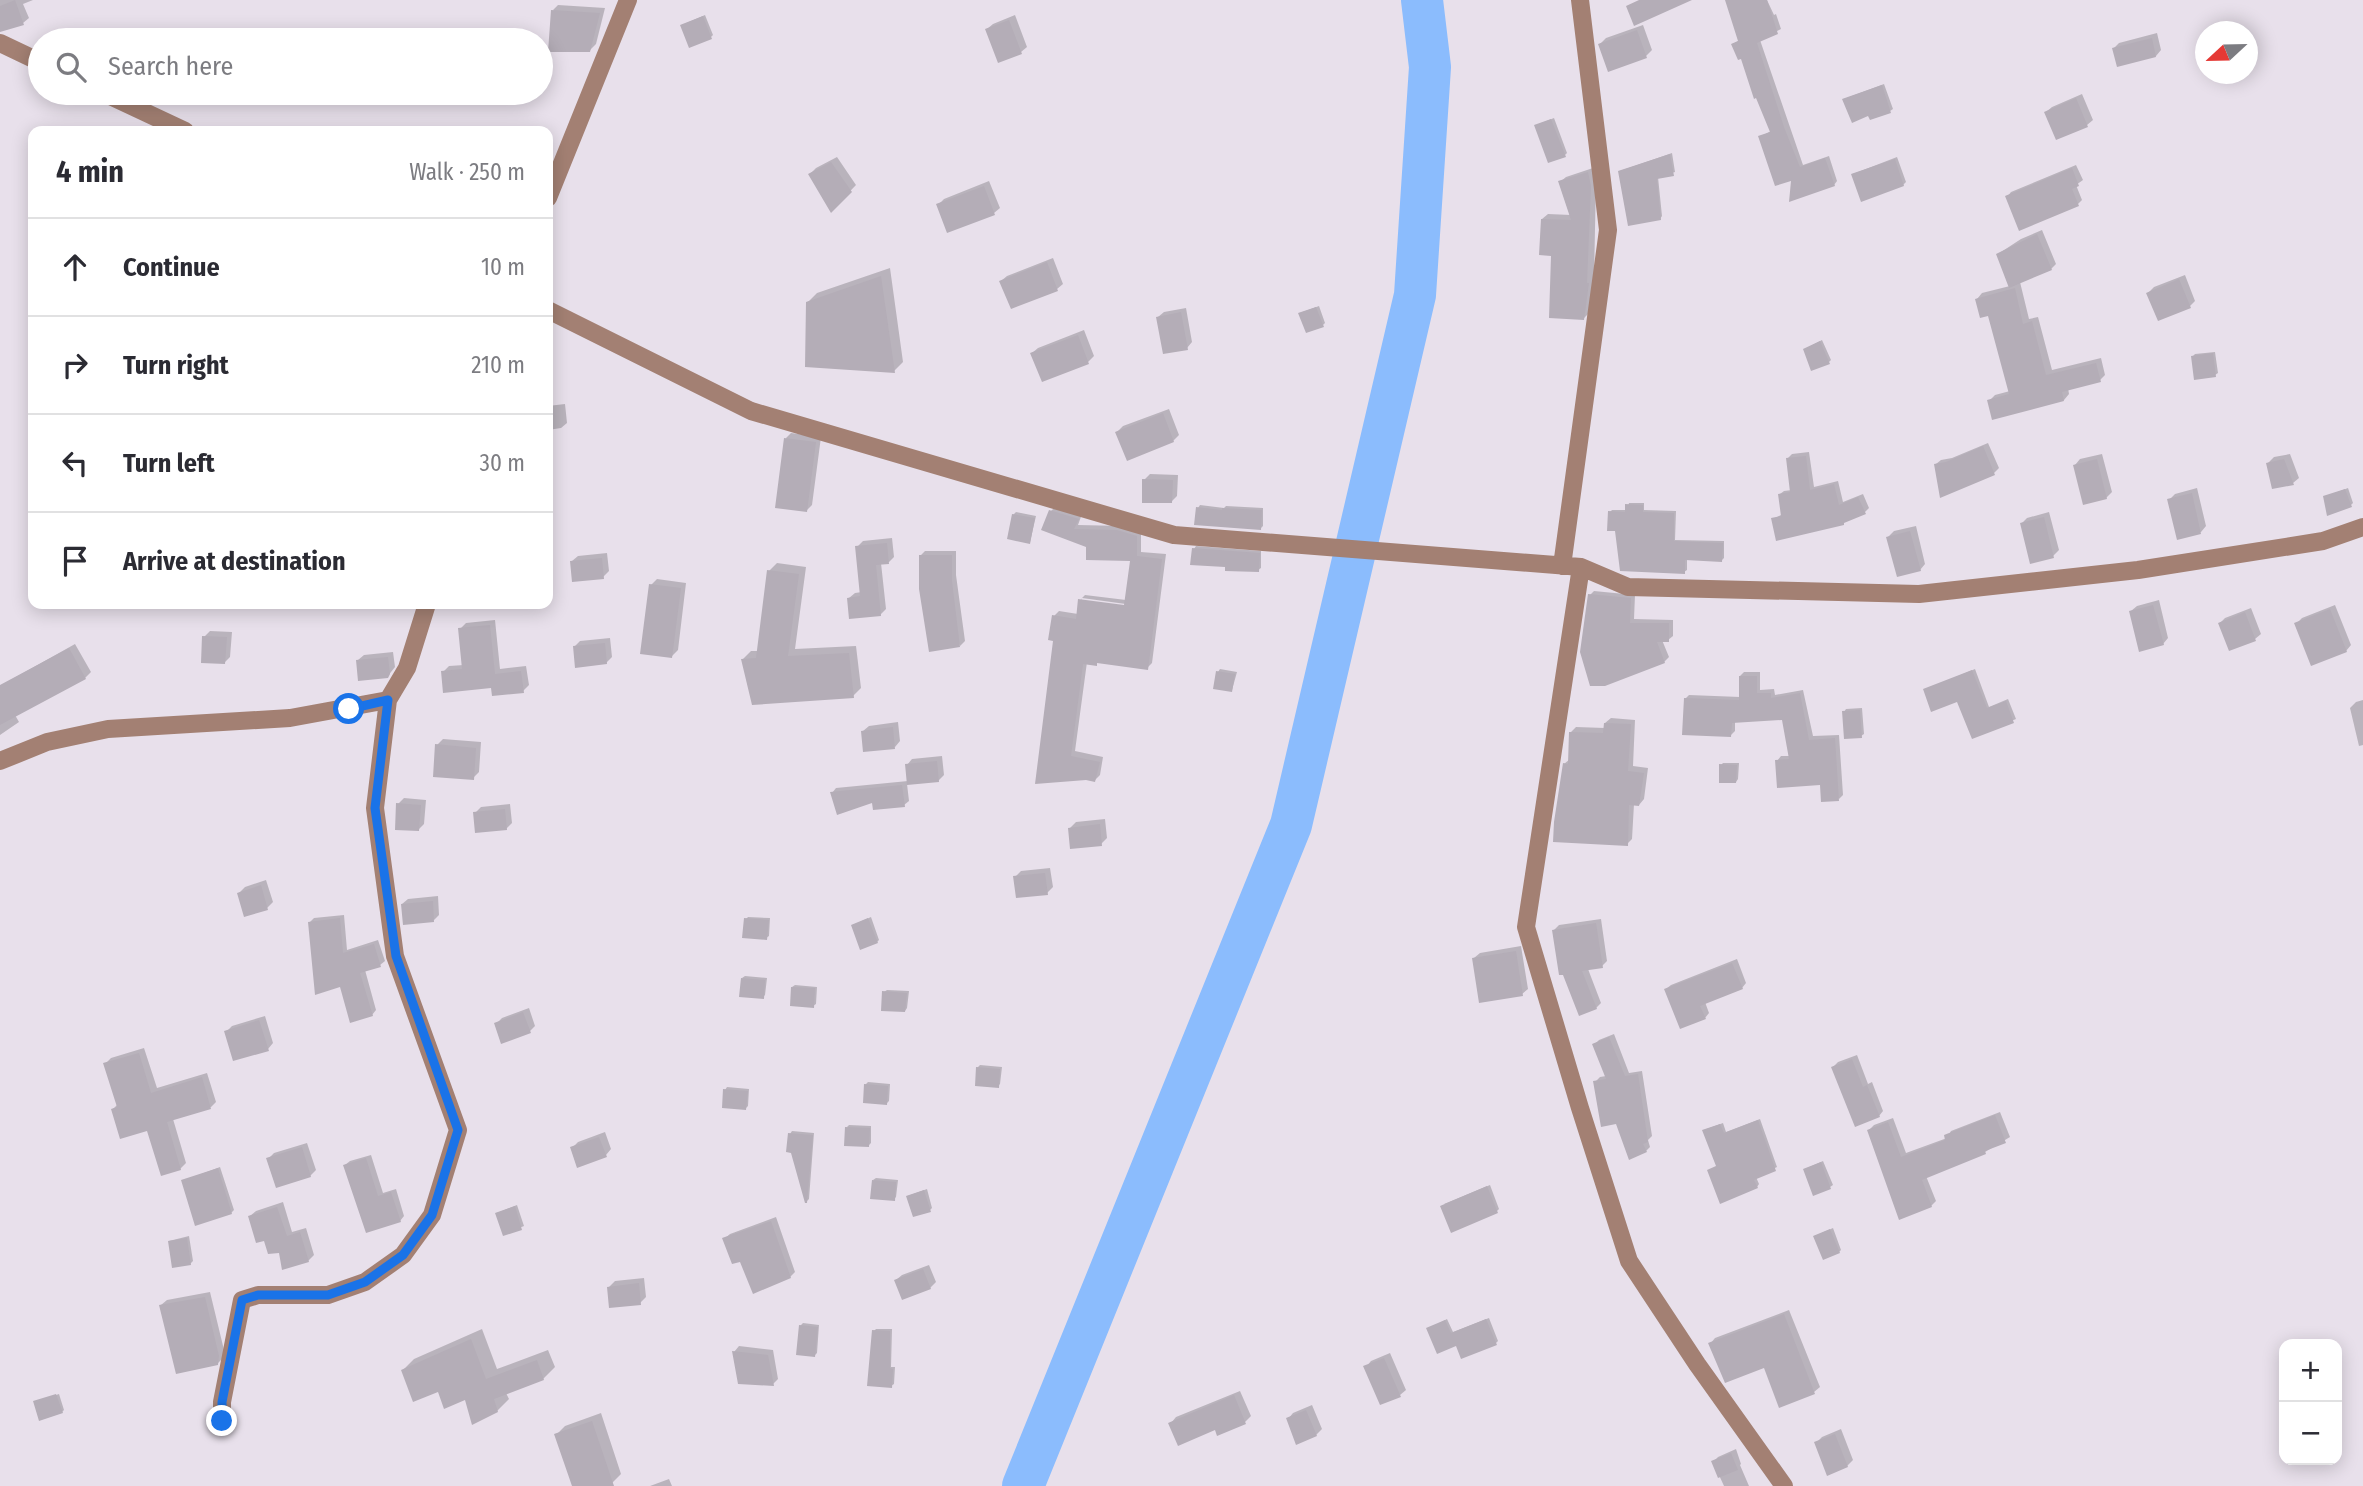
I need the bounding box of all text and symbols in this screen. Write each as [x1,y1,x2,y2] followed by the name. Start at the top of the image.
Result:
[2195,21,2258,84] north arrow
[28,28,553,105] search box
[52,48,90,86] icon: search
[108,51,233,82] text: Search here
[56,154,124,190] text: 4 min
[409,158,525,186] text: Walk · 250 m
[56,248,94,286] icon: ahead
[123,252,220,283] text: Continue
[481,253,525,281] text: 10 m
[56,346,94,384] icon: right
[123,350,229,381] text: Turn right
[471,351,525,379] text: 210 m
[56,444,94,482] icon: left
[123,448,215,479] text: Turn left
[480,449,525,477] text: 30 m
[56,542,94,580] icon: arrive
[123,546,346,577] text: Arrive at destination
[333,693,364,724] route start
[2279,1339,2342,1465] map controls
[2279,1339,2342,1402] button: +
[2279,1402,2342,1465] button: −
[206,1405,237,1436] route end

